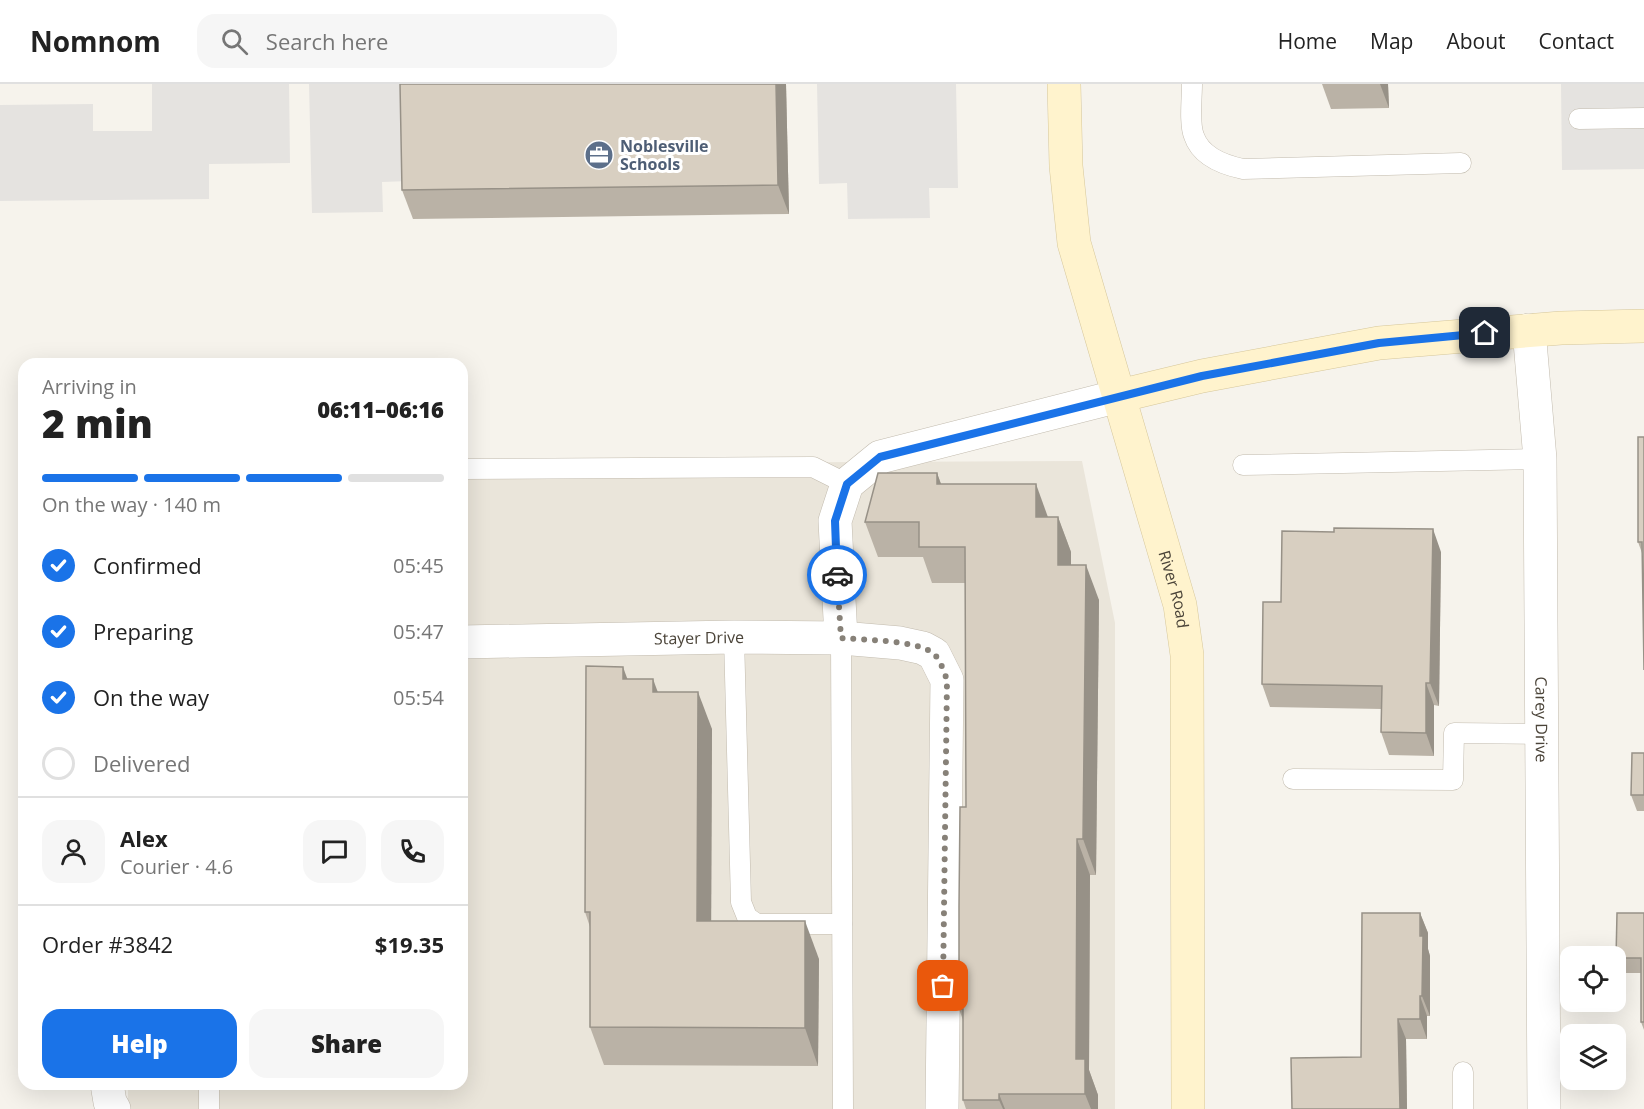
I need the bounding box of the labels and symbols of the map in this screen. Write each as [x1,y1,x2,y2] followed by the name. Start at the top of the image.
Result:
[620,135,709,175] place label: Noblesville Schools
[583,139,615,171] office icon: Noblesville Schools
[1459,307,1510,358] pin
[807,545,867,605] courier
[1154,548,1194,630] street label: River Road
[654,626,744,649] street label: Stayer Drive
[1530,677,1553,763] street label: Carey Drive
[917,960,968,1011] pin

